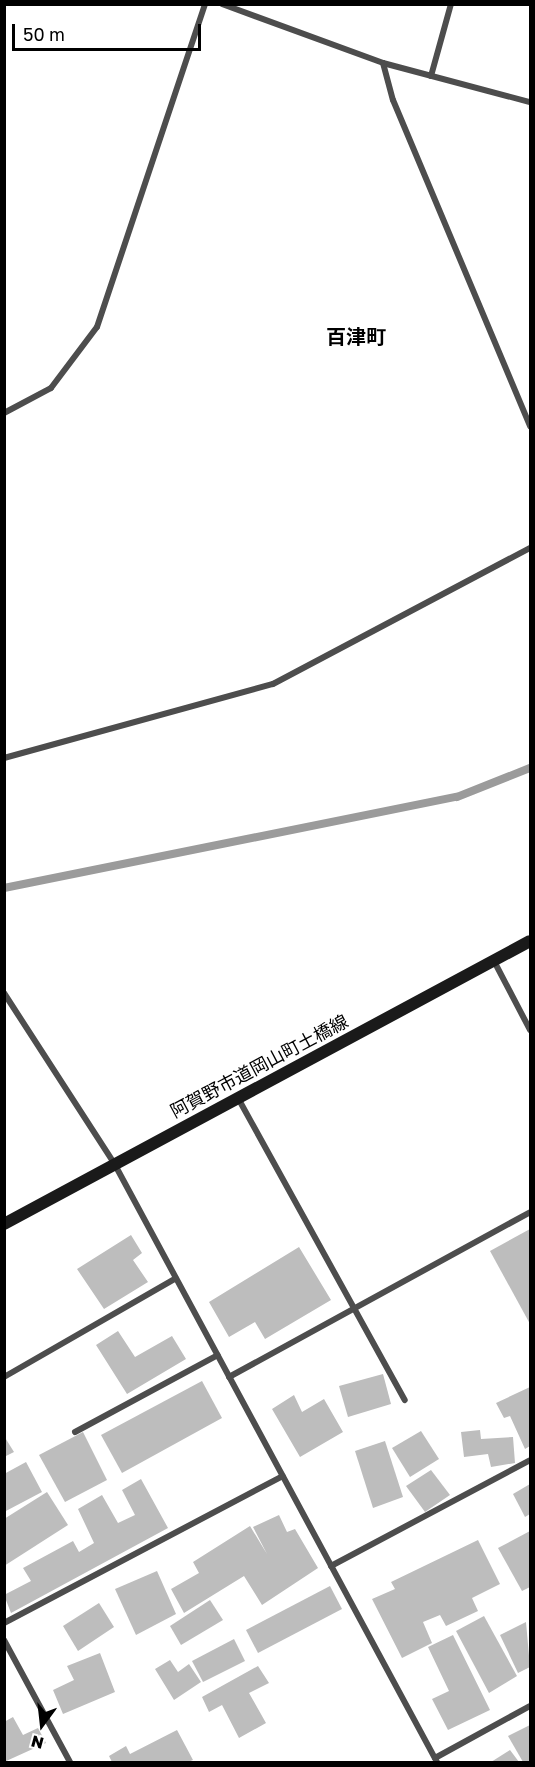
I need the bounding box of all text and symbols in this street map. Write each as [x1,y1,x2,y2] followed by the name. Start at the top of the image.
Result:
[15,12,204,50] scale bar
[23,23,65,45] text: 50 m
[326,324,386,348] district label: 百津町
[167,1010,351,1122] street label: 阿賀野市道岡山町土橋線
[12,1695,72,1755] north arrow
[29,1731,46,1754] text: N

